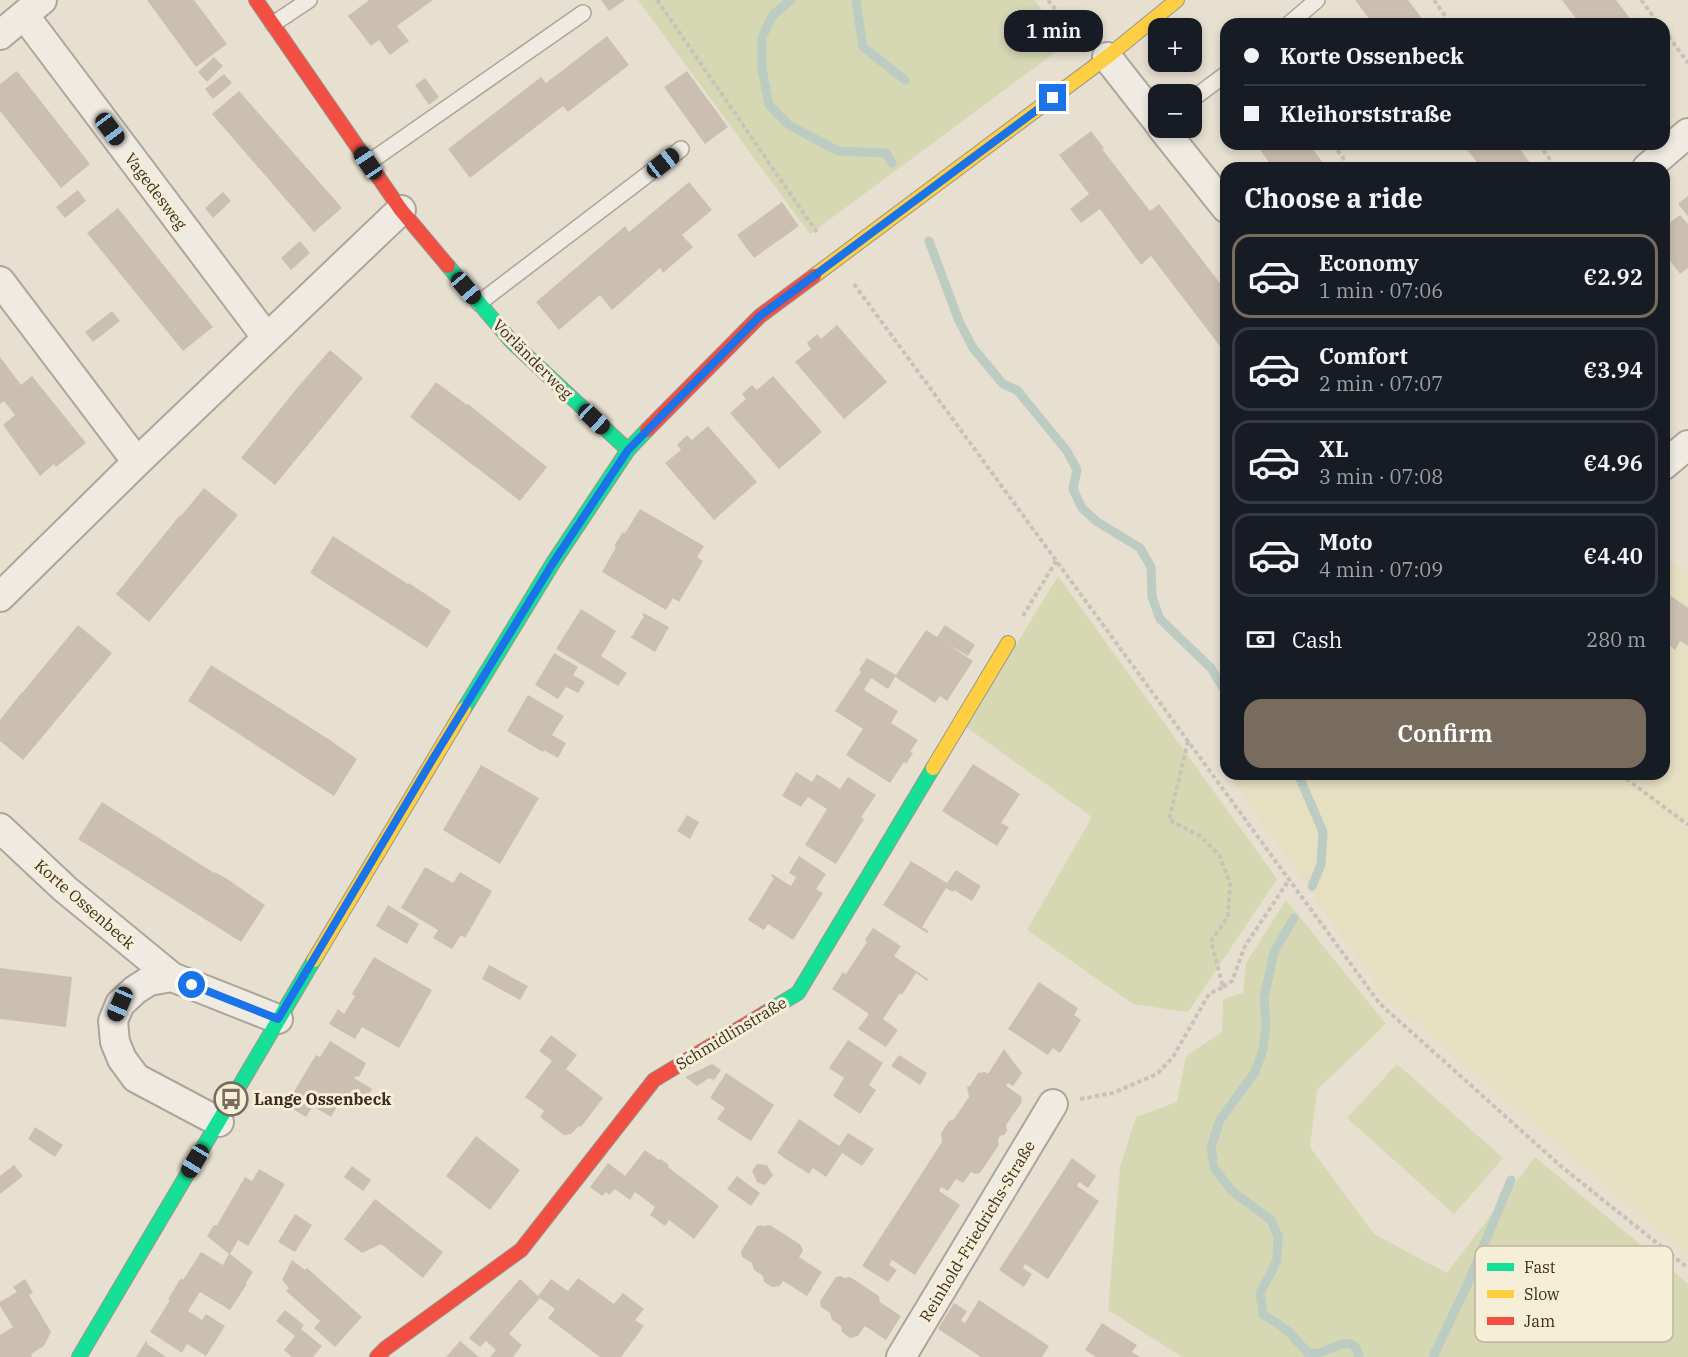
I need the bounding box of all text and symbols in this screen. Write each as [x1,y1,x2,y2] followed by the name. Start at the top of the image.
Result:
[1004,11,1102,53] callout: 1 min
[1026,17,1081,44] text: 1 min
[1148,18,1202,138] map controls
[1148,18,1202,72] button: +
[1280,41,1464,70] text: Korte Ossenbeck
[1039,84,1066,111] route end
[1148,84,1202,138] button: −
[1280,99,1452,128] text: Kleihorststraße
[92,109,128,149] car
[350,143,386,183] car
[643,145,683,181] car
[121,149,192,234] street label: Vagedesweg
[1244,180,1423,215] text: Choose a ride
[1319,248,1419,277] text: Economy
[1247,249,1301,303] icon: car
[1584,262,1643,291] text: €2.92
[448,268,484,308] car
[1319,277,1443,304] text: 1 min · 07:06
[489,315,577,403] street label: Vorländerweg
[1319,341,1408,370] text: Comfort
[1247,342,1301,396] icon: car
[1584,355,1643,384] text: €3.94
[1319,370,1443,397] text: 2 min · 07:07
[575,400,613,438] car
[1319,434,1349,463] text: XL
[1247,435,1301,489] icon: car
[1584,448,1643,477] text: €4.96
[1319,463,1443,490] text: 3 min · 07:08
[1319,527,1373,556] text: Moto
[1247,528,1301,582] icon: car
[1584,541,1643,570] text: €4.40
[1319,556,1443,583] text: 4 min · 07:09
[1244,623,1277,656] icon: cash
[1292,625,1343,654] text: Cash
[1586,626,1646,653] text: 280 m
[1244,699,1646,768] button: Confirm
[31,855,140,954] street label: Korte Ossenbeck
[178,971,205,998] route start
[105,984,135,1024] car
[672,992,790,1074] street label: Schmidlinstraße
[213,1081,249,1117] bus stop icon: Lange Ossenbeck
[254,1089,391,1109] place label: Lange Ossenbeck
[915,1137,1039,1325] street label: Reinhold-Friedrichs-Straße
[178,1141,212,1181] car
[1475,1246,1673,1342] legend
[1524,1257,1556,1277] text: Fast
[1524,1284,1560,1304] text: Slow
[1524,1311,1555,1331] text: Jam

